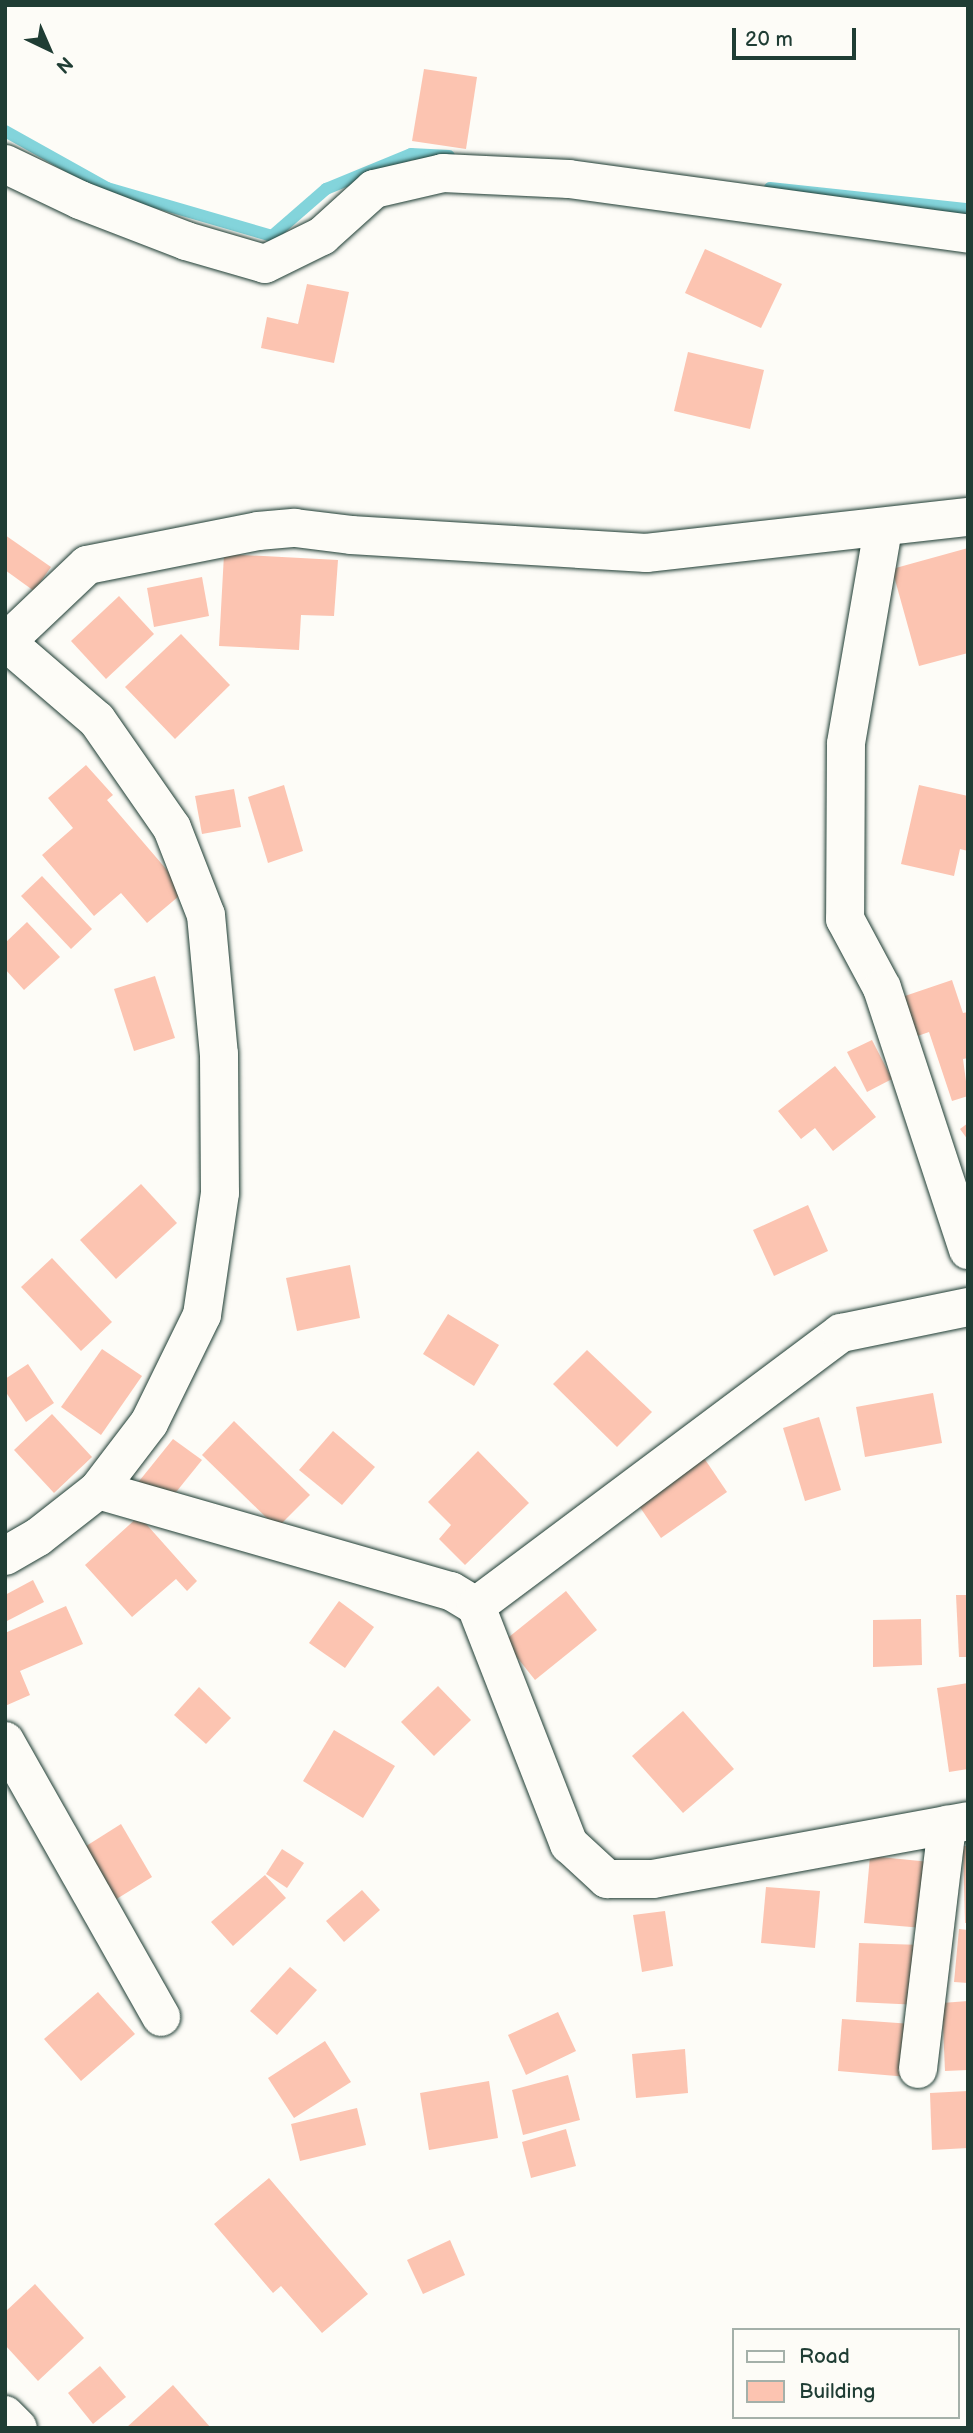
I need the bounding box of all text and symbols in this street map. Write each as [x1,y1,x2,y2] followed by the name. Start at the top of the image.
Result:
[14,14,84,84] north arrow
[735,14,859,58] scale bar
[745,27,793,52] text: 20 m
[51,51,77,78] text: N
[732,2328,959,2419] legend
[799,2344,850,2369] text: Road
[799,2379,875,2404] text: Building

